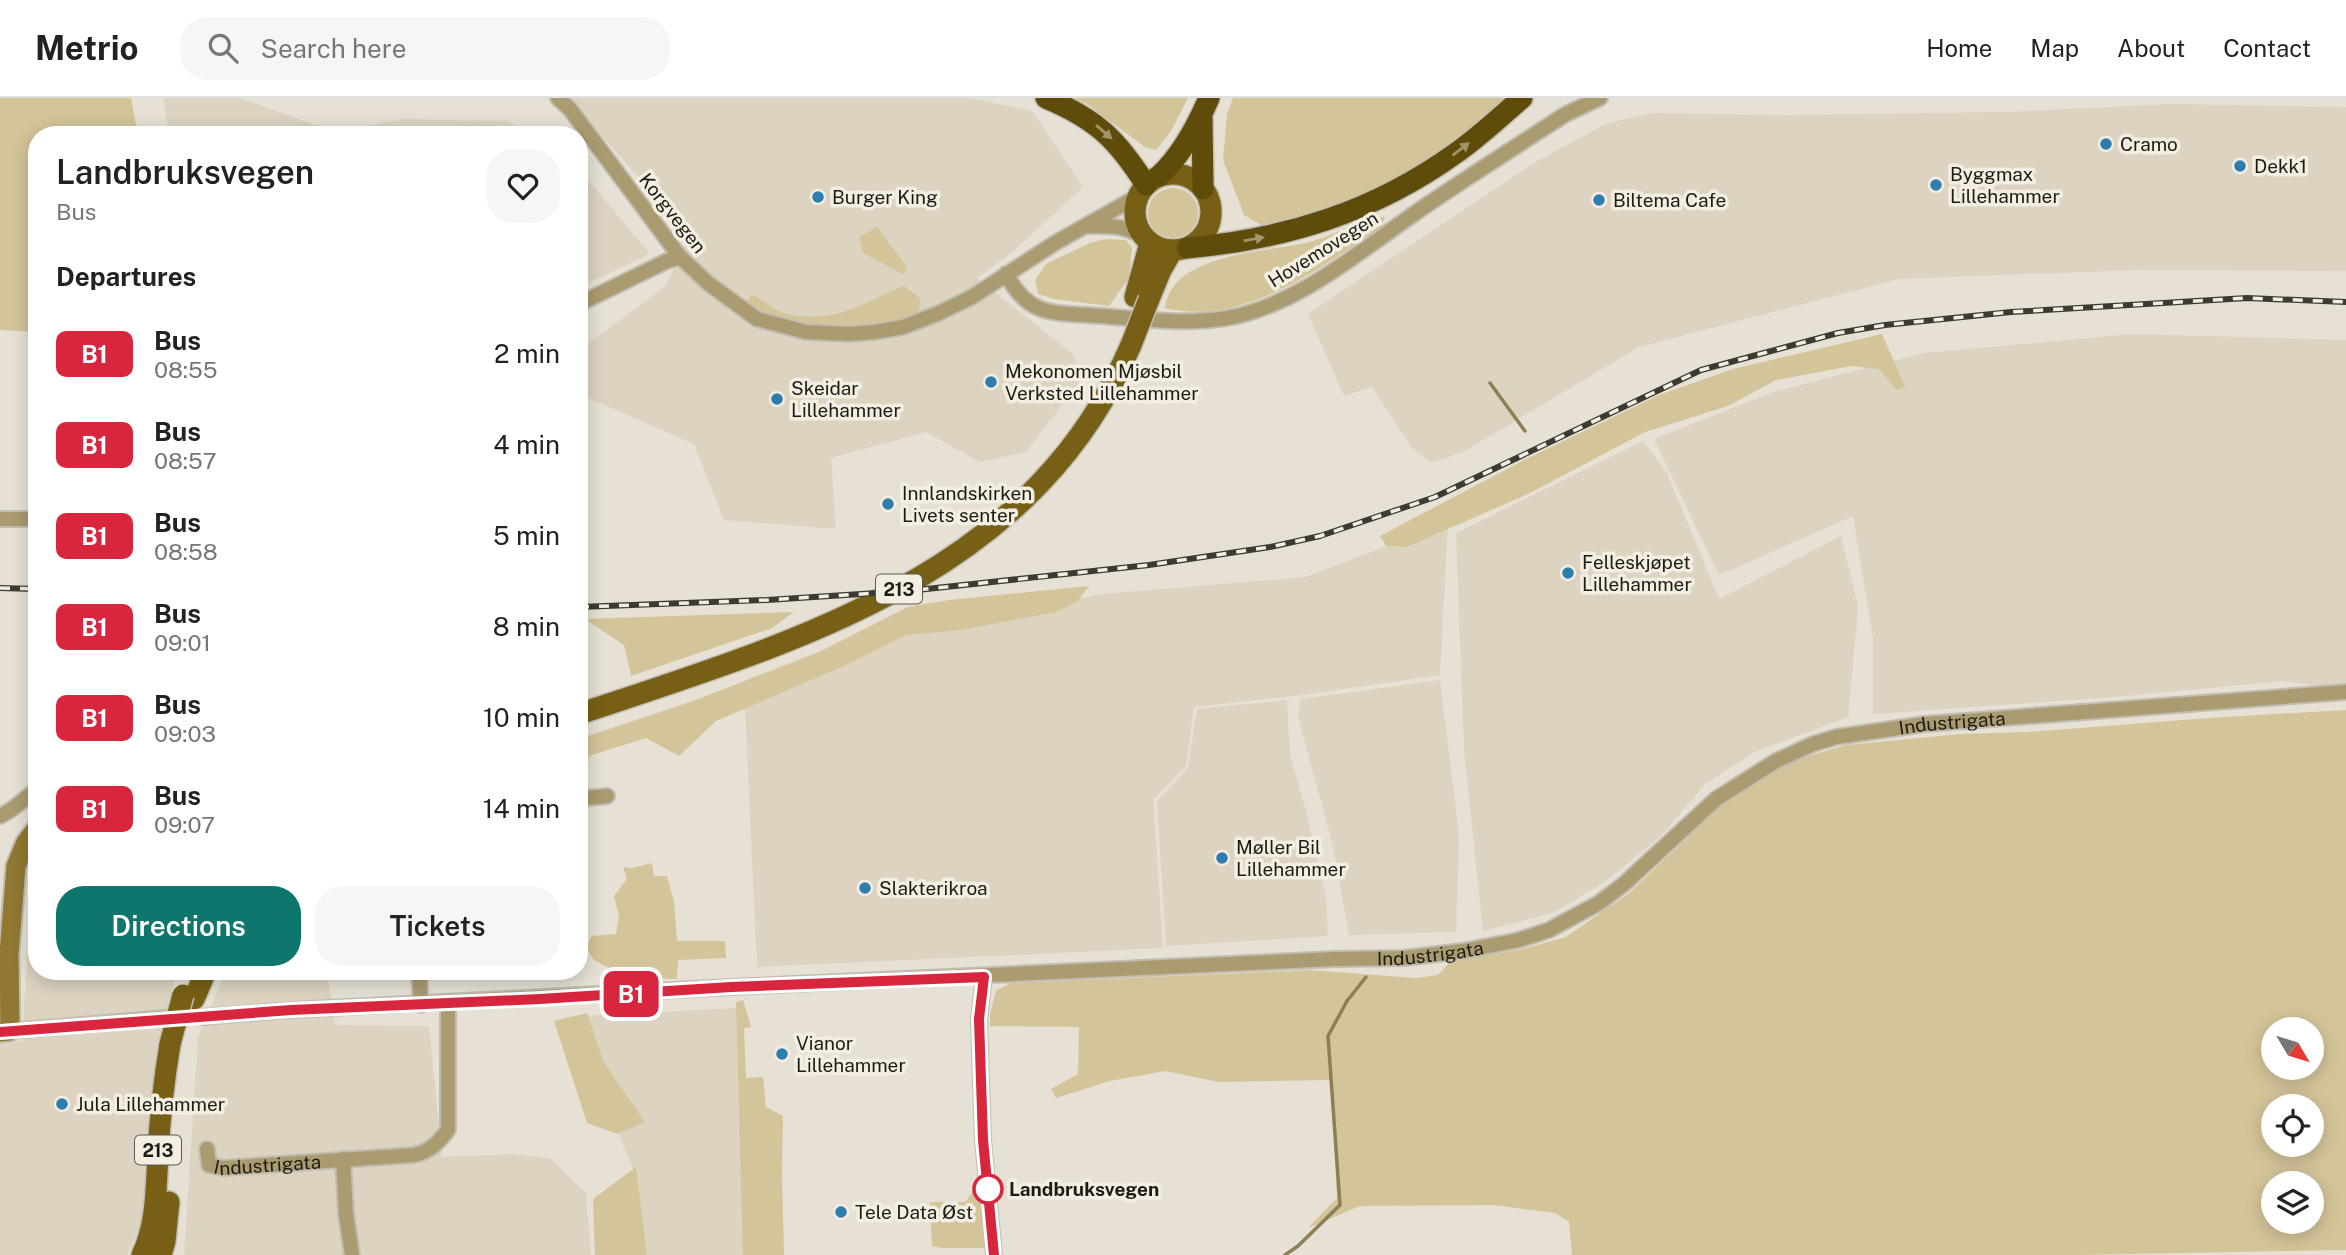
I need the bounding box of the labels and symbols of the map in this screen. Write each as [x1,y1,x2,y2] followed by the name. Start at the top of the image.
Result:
[1095,124,1113,140] one-way arrow
[2120,133,2178,155] place label: Cramo
[2098,136,2114,152] marker: Cramo
[1452,143,1470,157] one-way arrow
[2254,155,2307,177] place label: Dekk1
[2232,158,2248,174] marker: Dekk1
[1950,163,2060,207] place label: Byggmax Lillehammer
[635,169,711,257] street label: Korgvegen
[1928,177,1944,193] marker: Byggmax Lillehammer
[832,186,938,208] place label: Burger King
[810,189,826,205] marker: Burger King
[1613,189,1726,211] place label: Biltema Cafe
[1591,192,1607,208] marker: Biltema Cafe
[1264,206,1382,292] street label: Hovemovegen
[1243,233,1265,244] one-way arrow
[1005,360,1199,404] place label: Mekonomen Mjøsbil Verksted Lillehammer
[983,374,999,390] marker: Mekonomen Mjøsbil Verksted Lillehammer
[791,377,901,421] place label: Skeidar Lillehammer
[769,391,785,407] marker: Skeidar Lillehammer
[902,482,1032,526] place label: Innlandskirken Livets senter
[880,496,896,512] marker: Innlandskirken Livets senter
[1582,551,1692,595] place label: Felleskjøpet Lillehammer
[1560,565,1576,581] marker: Felleskjøpet Lillehammer
[876,574,922,603] road number: 213
[1897,707,2006,739] street label: Industrigata
[1236,836,1346,880] place label: Møller Bil Lillehammer
[1214,850,1230,866] marker: Møller Bil Lillehammer
[879,877,988,899] place label: Slakterikroa
[857,880,873,896] marker: Slakterikroa
[1377,936,1485,969] street label: Industrigata
[600,971,662,1017] line badge: B1
[2261,1017,2324,1080] north arrow
[796,1032,906,1076] place label: Vianor Lillehammer
[774,1046,790,1062] marker: Vianor Lillehammer
[76,1093,225,1115] place label: Jula Lillehammer
[54,1096,70,1112] marker: Jula Lillehammer
[135,1135,181,1164] road number: 213
[212,1150,322,1179] street label: Industrigata
[973,1174,1003,1204] marker: Landbruksvegen
[1009,1178,1159,1200] place label: Landbruksvegen
[855,1201,973,1223] place label: Tele Data Øst
[833,1204,849,1220] marker: Tele Data Øst

